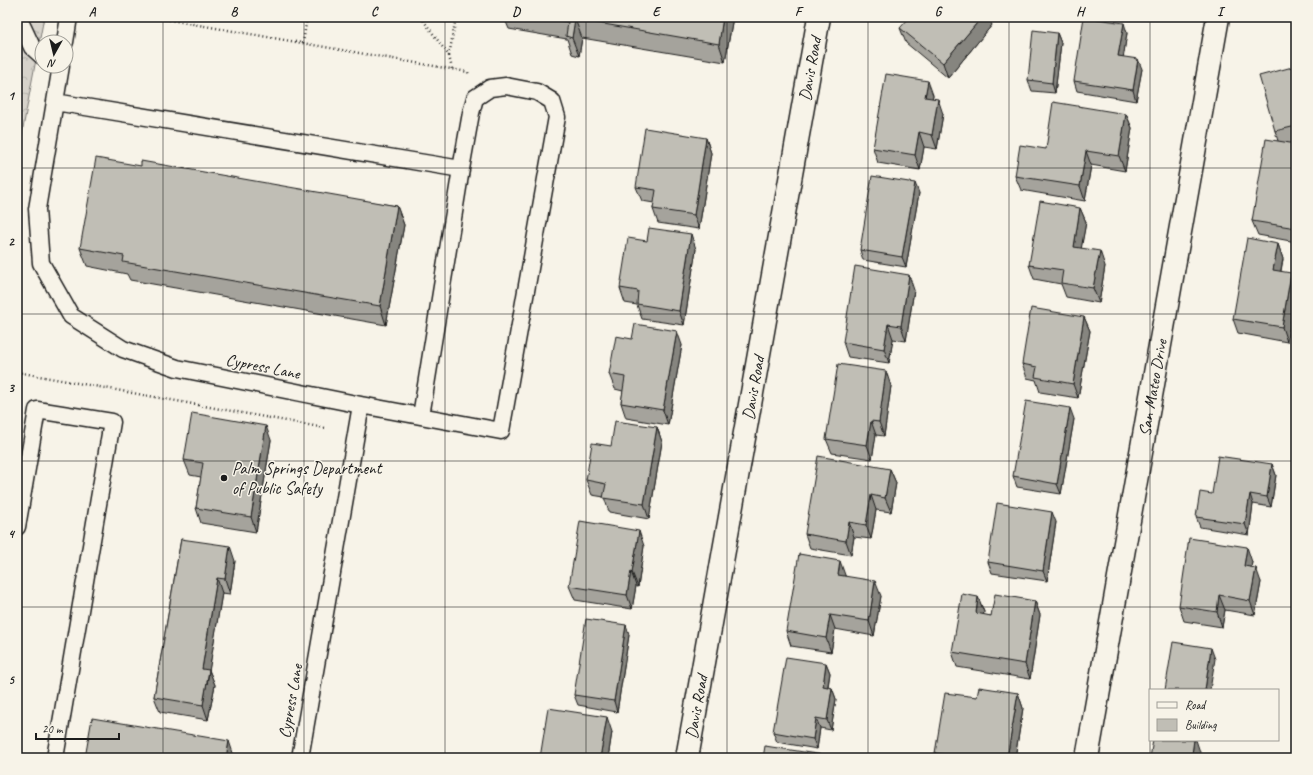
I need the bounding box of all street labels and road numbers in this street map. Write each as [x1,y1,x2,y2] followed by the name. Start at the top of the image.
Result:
[794,33,827,102] street label: Davis Road
[1134,336,1172,438] street label: San Mateo Drive
[224,349,303,384] street label: Cypress Lane
[737,352,770,421] street label: Davis Road
[274,661,308,740] street label: Cypress Lane
[681,671,713,740] street label: Davis Road

